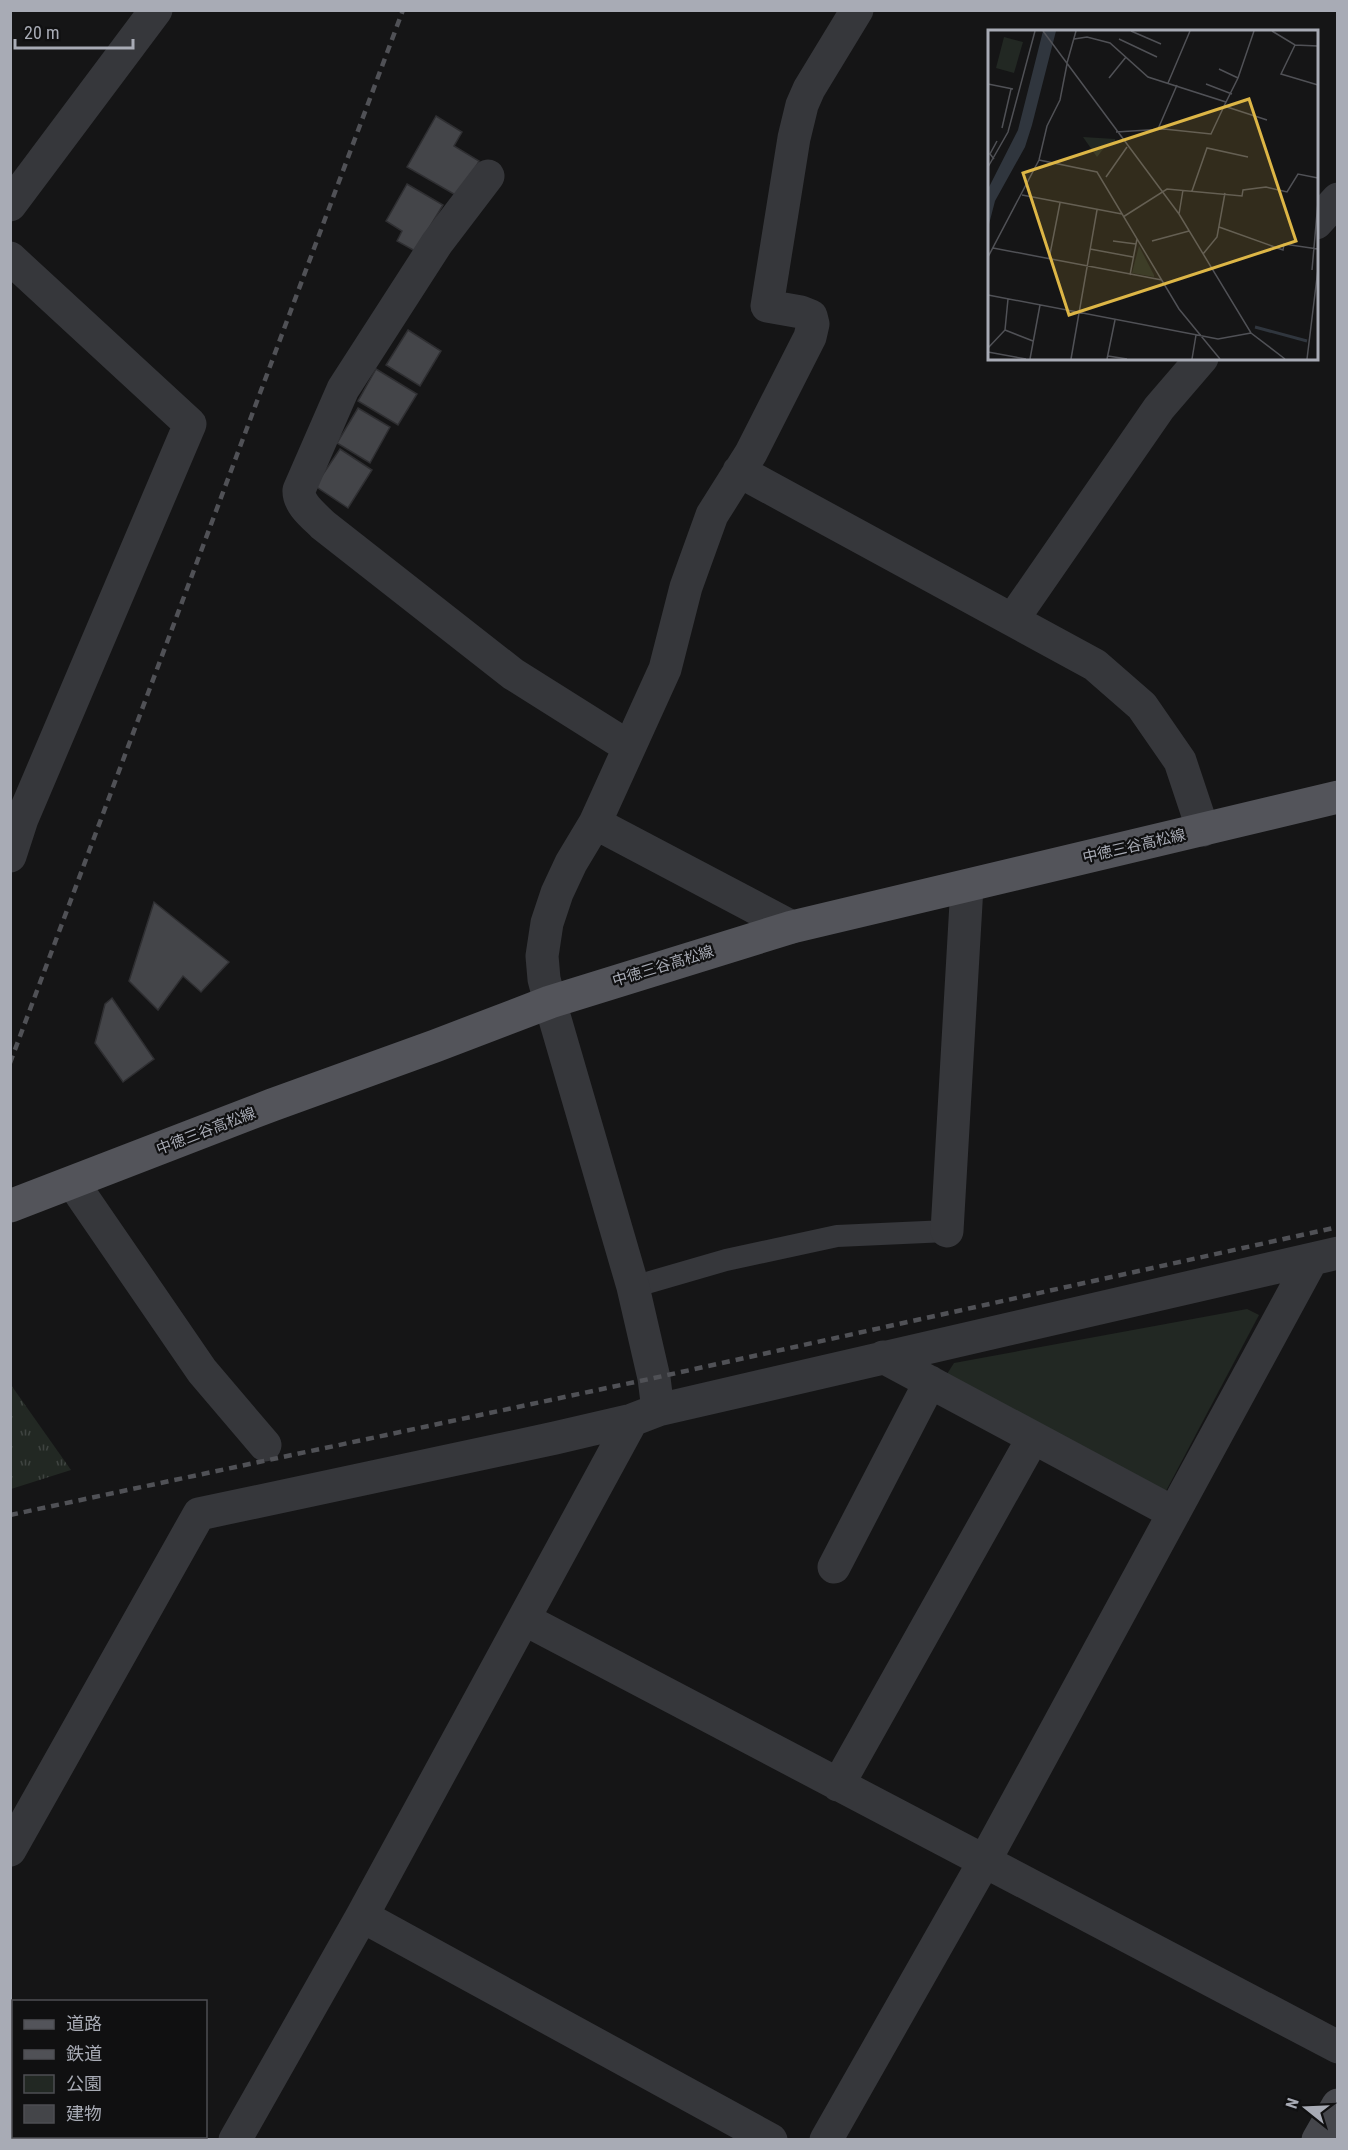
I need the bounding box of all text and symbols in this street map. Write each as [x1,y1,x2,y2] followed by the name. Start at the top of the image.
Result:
[15,12,134,50] scale bar
[24,22,59,43] text: 20 m
[988,30,1318,360] inset map
[1081,825,1187,867] street label: 中徳三谷高松線
[610,942,716,990] street label: 中徳三谷高松線
[154,1104,258,1158] street label: 中徳三谷高松線
[12,2000,207,2138] legend
[66,2013,102,2034] text: 道路
[66,2043,102,2064] text: 鉄道
[66,2073,102,2094] text: 公園
[1276,2078,1336,2138] north arrow
[1282,2096,1303,2111] text: N
[66,2103,102,2124] text: 建物

